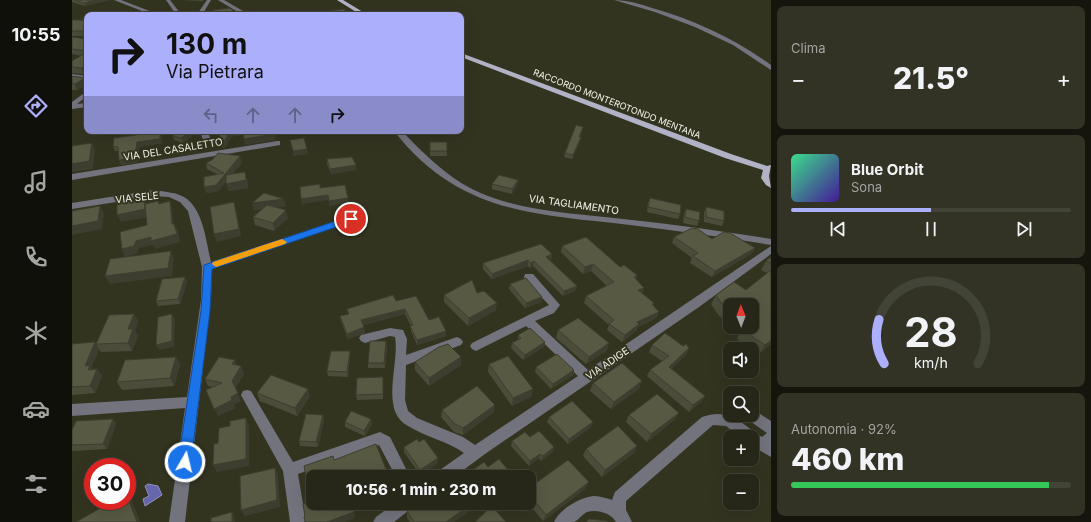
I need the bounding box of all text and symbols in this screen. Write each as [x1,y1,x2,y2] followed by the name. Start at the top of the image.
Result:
[12,24,60,45] text: 10:55
[166,27,247,61] text: 130 m
[100,28,152,80] icon: right
[791,40,825,56] text: Clima
[893,60,969,96] text: 21.5°
[166,61,264,82] text: Via Pietrara
[532,66,702,141] street label: RACCORDO MONTEROTONDO MENTANA
[791,66,806,92] text: −
[1056,66,1071,92] text: +
[22,92,50,120] icon: directions
[200,104,222,126] icon: left
[242,104,264,126] icon: ahead
[284,104,306,126] icon: ahead
[326,104,348,126] icon: right
[123,135,224,163] street label: VIA DEL CASALETTO
[851,160,924,179] text: Blue Orbit
[22,168,50,196] icon: music
[851,179,882,195] text: Sona
[115,189,159,205] street label: VIA SELE
[528,192,620,216] street label: VIA TAGLIAMENTO
[334,202,368,236] pin
[340,208,362,230] icon: arrive
[827,218,849,240] icon: previous
[920,218,942,240] icon: pause
[1013,218,1035,240] icon: next
[22,243,50,271] icon: phone
[723,298,759,334] north arrow
[723,298,759,510] map controls
[904,306,958,356] text: 28
[22,319,50,347] icon: climate
[723,342,759,378] button: sound
[583,344,631,382] street label: VIA ADIGE
[914,353,948,370] text: km/h
[723,386,759,422] button: search
[22,395,50,423] icon: car
[791,421,897,437] text: Autonomia · 92%
[723,430,759,466] button: +
[164,441,206,483] position arrow
[791,441,904,477] text: 460 km
[84,458,136,510] speed limit sign: 30
[22,470,50,498] icon: filters
[723,474,759,510] button: −
[346,480,496,499] text: 10:56 · 1 min · 230 m

